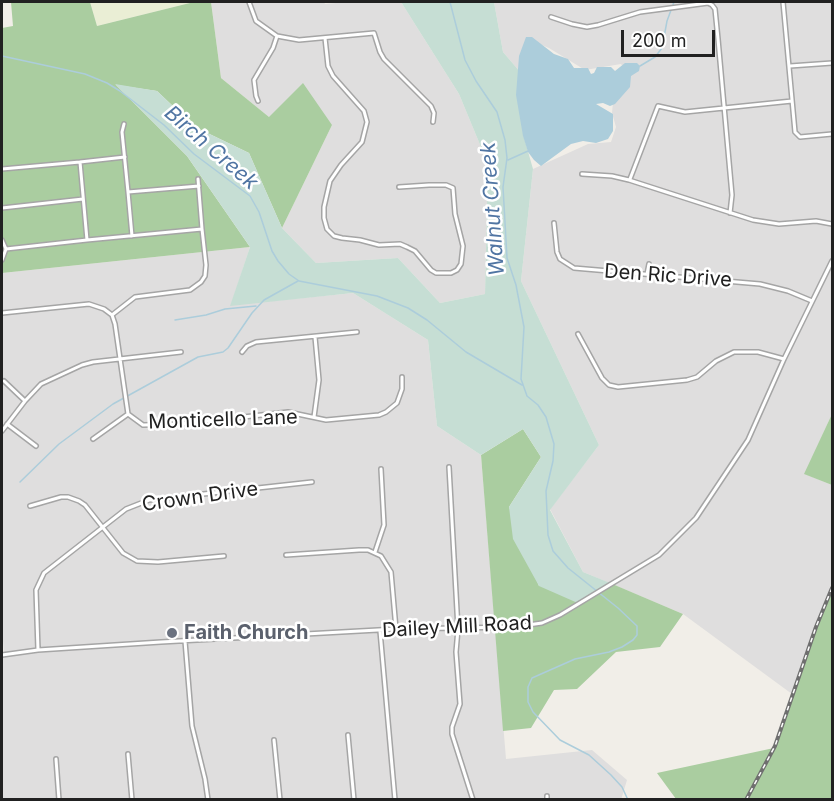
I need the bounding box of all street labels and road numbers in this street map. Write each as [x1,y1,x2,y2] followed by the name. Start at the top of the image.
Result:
[603,260,733,292] street label: Den Ric Drive
[148,405,298,435] street label: Monticello Lane
[140,477,260,517] street label: Crown Drive
[381,611,533,643] street label: Dailey Mill Road

